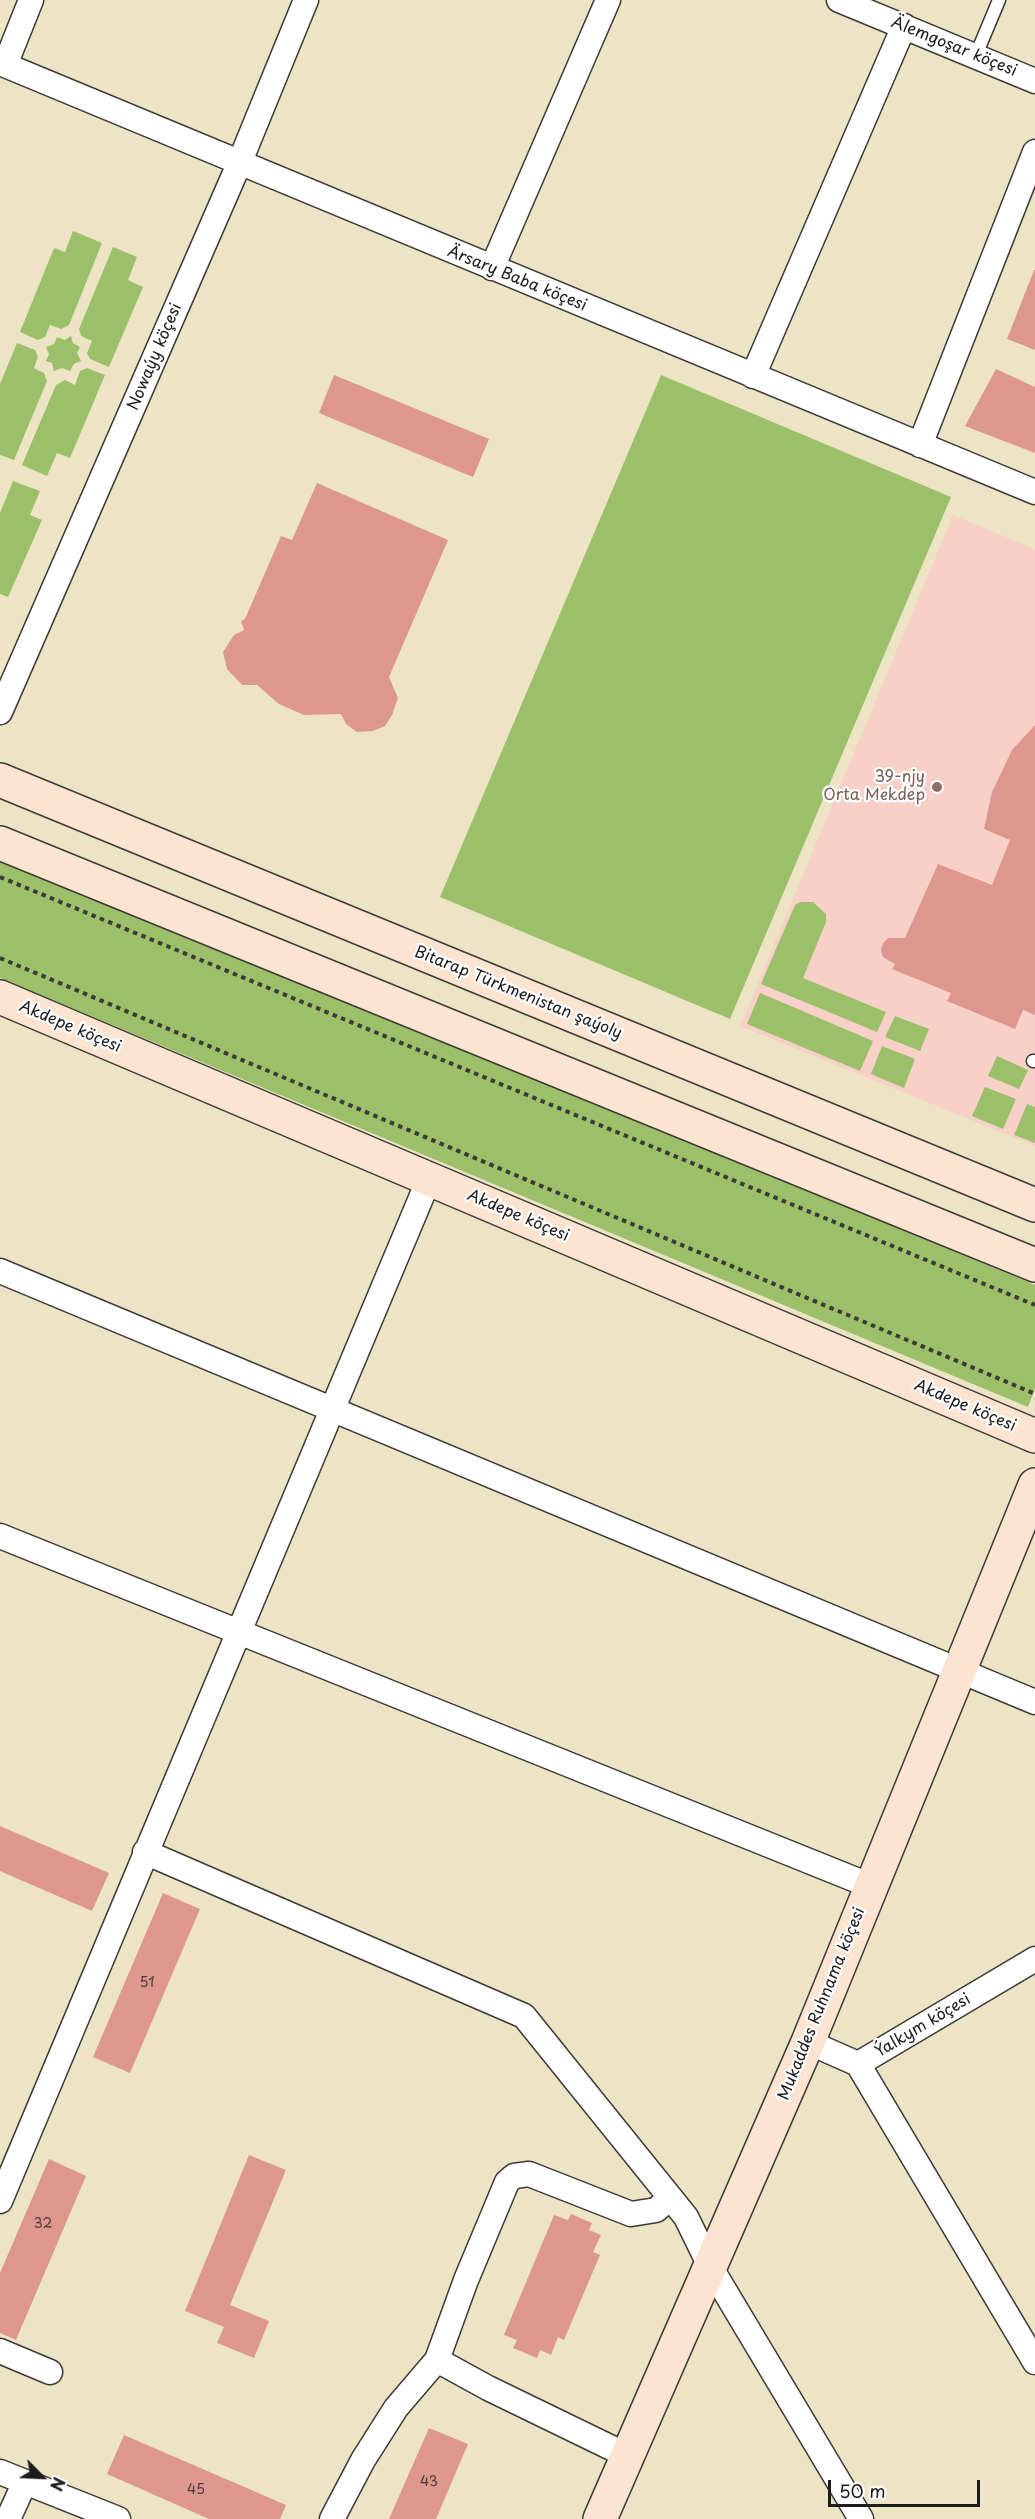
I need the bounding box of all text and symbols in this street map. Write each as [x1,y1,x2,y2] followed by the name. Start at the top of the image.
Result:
[888,13,1020,81] street label: Älemgoşar köçesi
[445,242,589,316] street label: Ärsary Baba köçesi
[124,301,186,413] street label: Nowaýy köçesi
[823,768,925,806] place label: 39-njy Orta Mekdep
[930,780,944,794] marker: 39-njy Orta Mekdep
[411,942,625,1044] street label: Bitarap Türkmenistan şaýoly
[16,997,124,1057] street label: Akdepe köçesi
[464,1186,572,1246] street label: Akdepe köçesi
[911,1376,1019,1436] street label: Akdepe köçesi
[774,1905,870,2103] street label: Mukaddes Ruhnama köçesi
[140,1975,154,1991] house number: 51
[872,1990,974,2062] street label: Ýalkym köçesi
[34,2216,52,2232] house number: 32
[12,2447,72,2507] north arrow
[831,2468,982,2506] scale bar
[45,2474,72,2495] text: N
[420,2474,438,2490] house number: 43
[839,2477,886,2504] text: 50 m
[187,2482,205,2498] house number: 45

